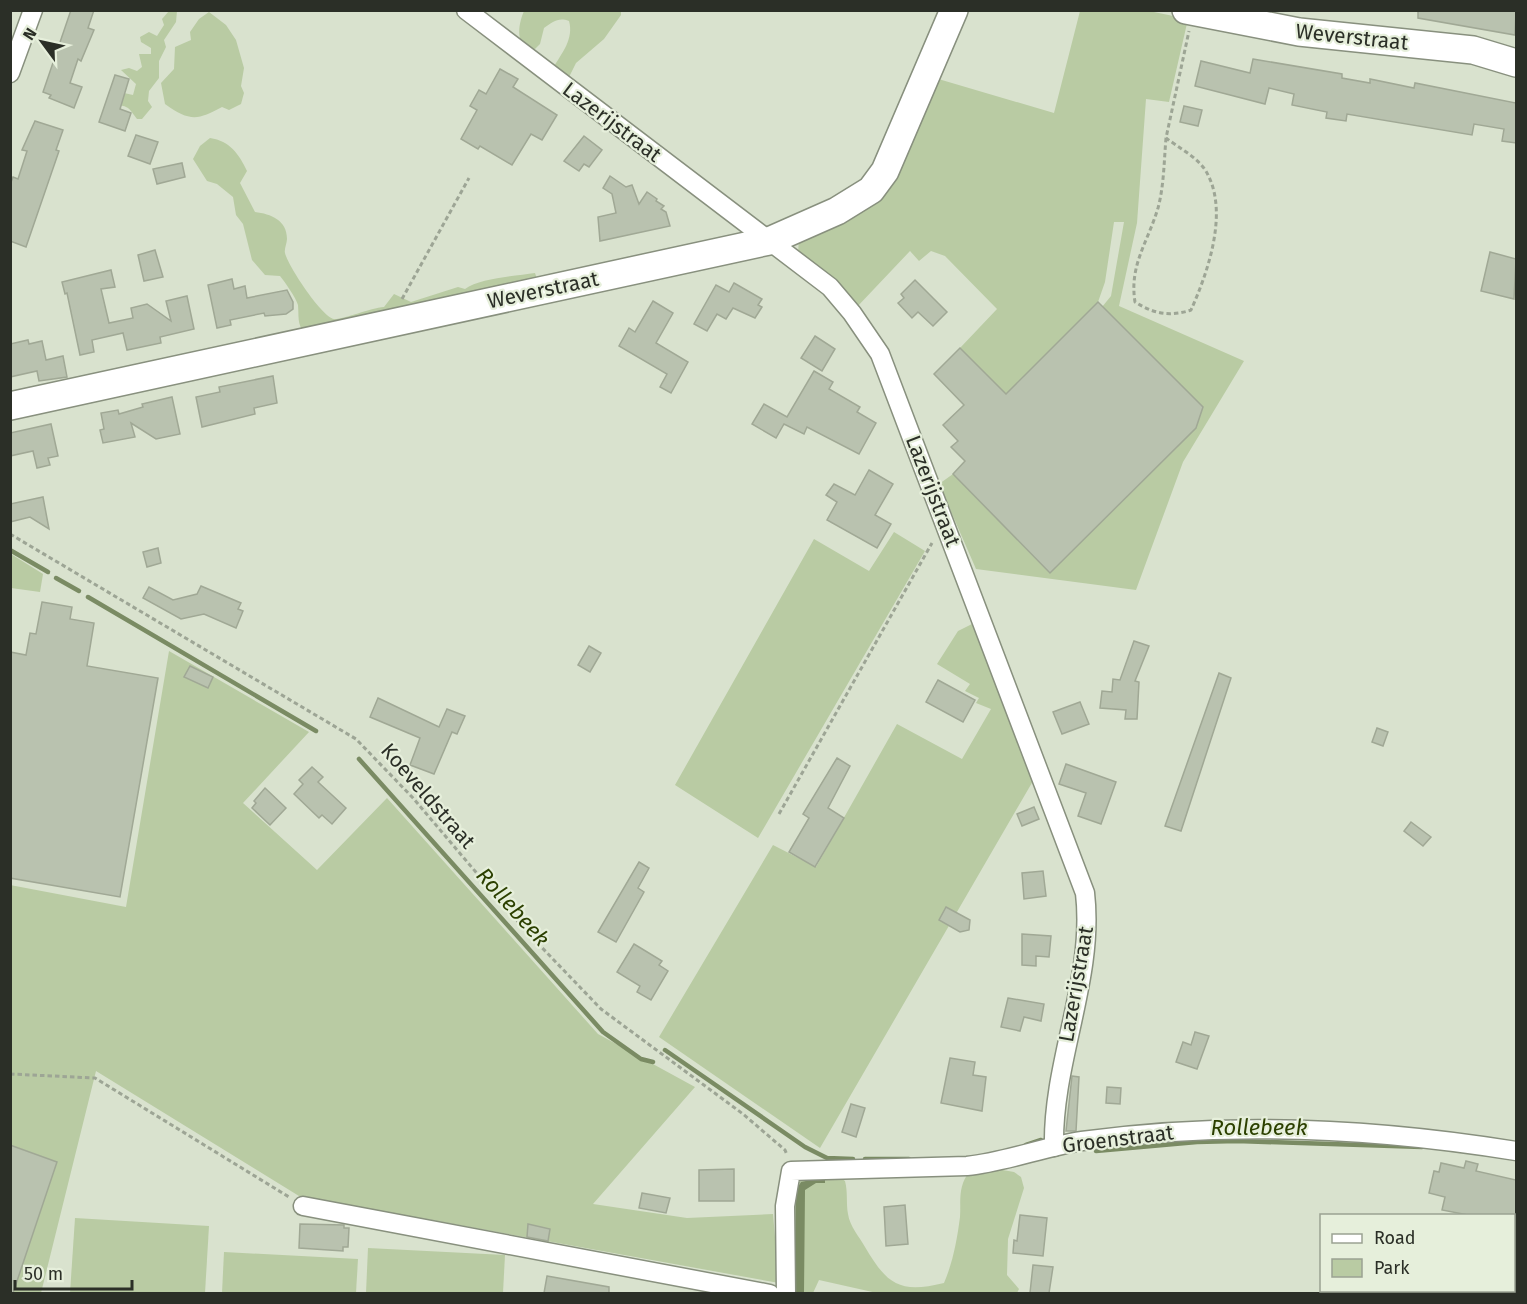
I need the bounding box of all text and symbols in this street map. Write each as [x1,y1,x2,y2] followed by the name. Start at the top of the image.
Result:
[12,12,72,72] north arrow
[1294,18,1410,56] street label: Weverstraat
[19,24,41,44] text: N
[557,76,667,168] street label: Lazerijstraat
[485,265,601,314] street label: Weverstraat
[900,432,966,551] street label: Lazerijstraat
[375,738,481,854] street label: Koeveldstraat
[471,862,555,952] water label: Rollebeek
[1053,924,1099,1044] street label: Lazerijstraat
[1211,1114,1307,1141] water label: Rollebeek
[1061,1119,1175,1159] street label: Groenstraat
[1320,1214,1515,1292] legend
[1374,1227,1416,1249] text: Road
[15,1253,132,1291] scale bar
[1374,1257,1410,1279] text: Park
[24,1263,63,1285] text: 50 m

